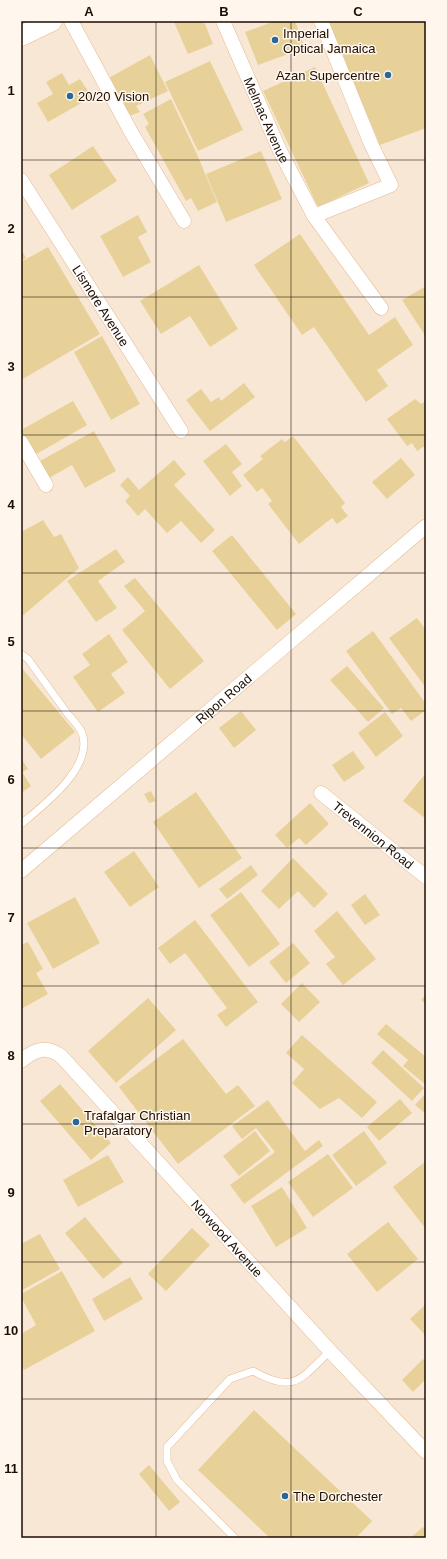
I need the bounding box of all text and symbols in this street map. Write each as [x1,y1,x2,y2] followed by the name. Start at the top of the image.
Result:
[84,4,94,19] text: A
[219,4,229,19] text: B
[353,4,363,19] text: C
[283,26,376,56] place label: Imperial Optical Jamaica
[270,35,280,45] marker: Imperial Optical Jamaica
[276,68,380,83] place label: Azan Supercentre
[383,70,393,80] marker: Azan Supercentre
[241,75,292,165] street label: Melmac Avenue
[7,83,15,98] text: 1
[78,89,149,104] place label: 20/20 Vision
[65,91,75,101] marker: 20/20 Vision
[7,221,15,236] text: 2
[70,262,132,349] street label: Lismore Avenue
[7,359,15,374] text: 3
[7,497,15,512] text: 4
[7,634,15,649] text: 5
[192,671,255,726] street label: Ripon Road
[7,772,15,787] text: 6
[330,798,417,872] street label: Trevennion Road
[7,910,15,925] text: 7
[7,1048,15,1063] text: 8
[84,1108,190,1138] place label: Trafalgar Christian Preparatory
[71,1117,81,1127] marker: Trafalgar Christian Preparatory
[7,1185,15,1200] text: 9
[188,1197,266,1280] street label: Norwood Avenue
[4,1323,18,1338] text: 10
[4,1461,18,1476] text: 11
[293,1489,383,1504] place label: The Dorchester
[280,1491,290,1501] marker: The Dorchester

